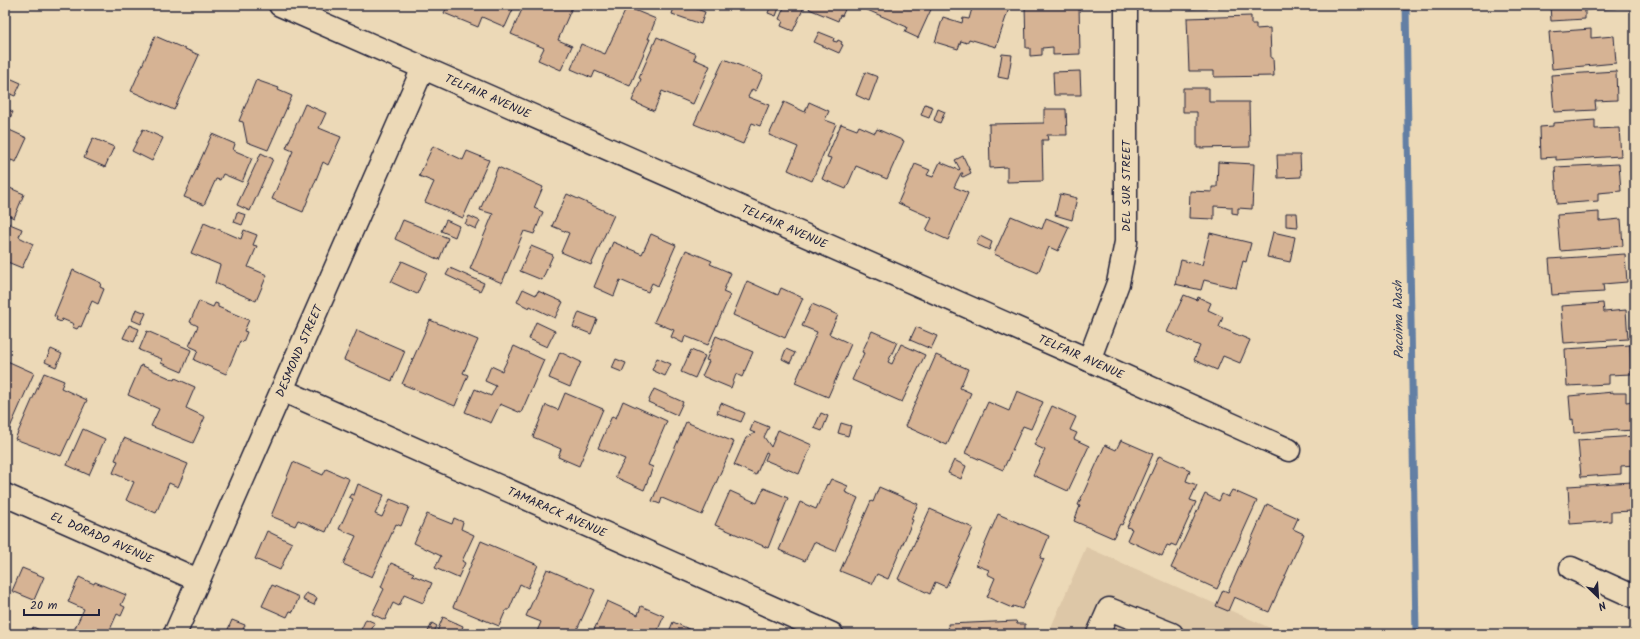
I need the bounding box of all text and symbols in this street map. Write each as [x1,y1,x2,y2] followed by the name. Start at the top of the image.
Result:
[442,69,535,124] street label: TELFAIR AVENUE
[1117,139,1136,232] street label: DEL SUR STREET
[739,199,831,254] street label: TELFAIR AVENUE
[1388,280,1410,359] water label: Pacoima Wash
[270,300,328,400] street label: DESMOND STREET
[1035,329,1128,385] street label: TELFAIR AVENUE
[504,482,611,543] street label: TAMARACK AVENUE
[47,507,157,569] street label: EL DORADO AVENUE
[1578,577,1618,617] north arrow
[24,591,99,617] scale bar
[30,596,58,615] text: 20 m
[1595,596,1609,615] text: N

